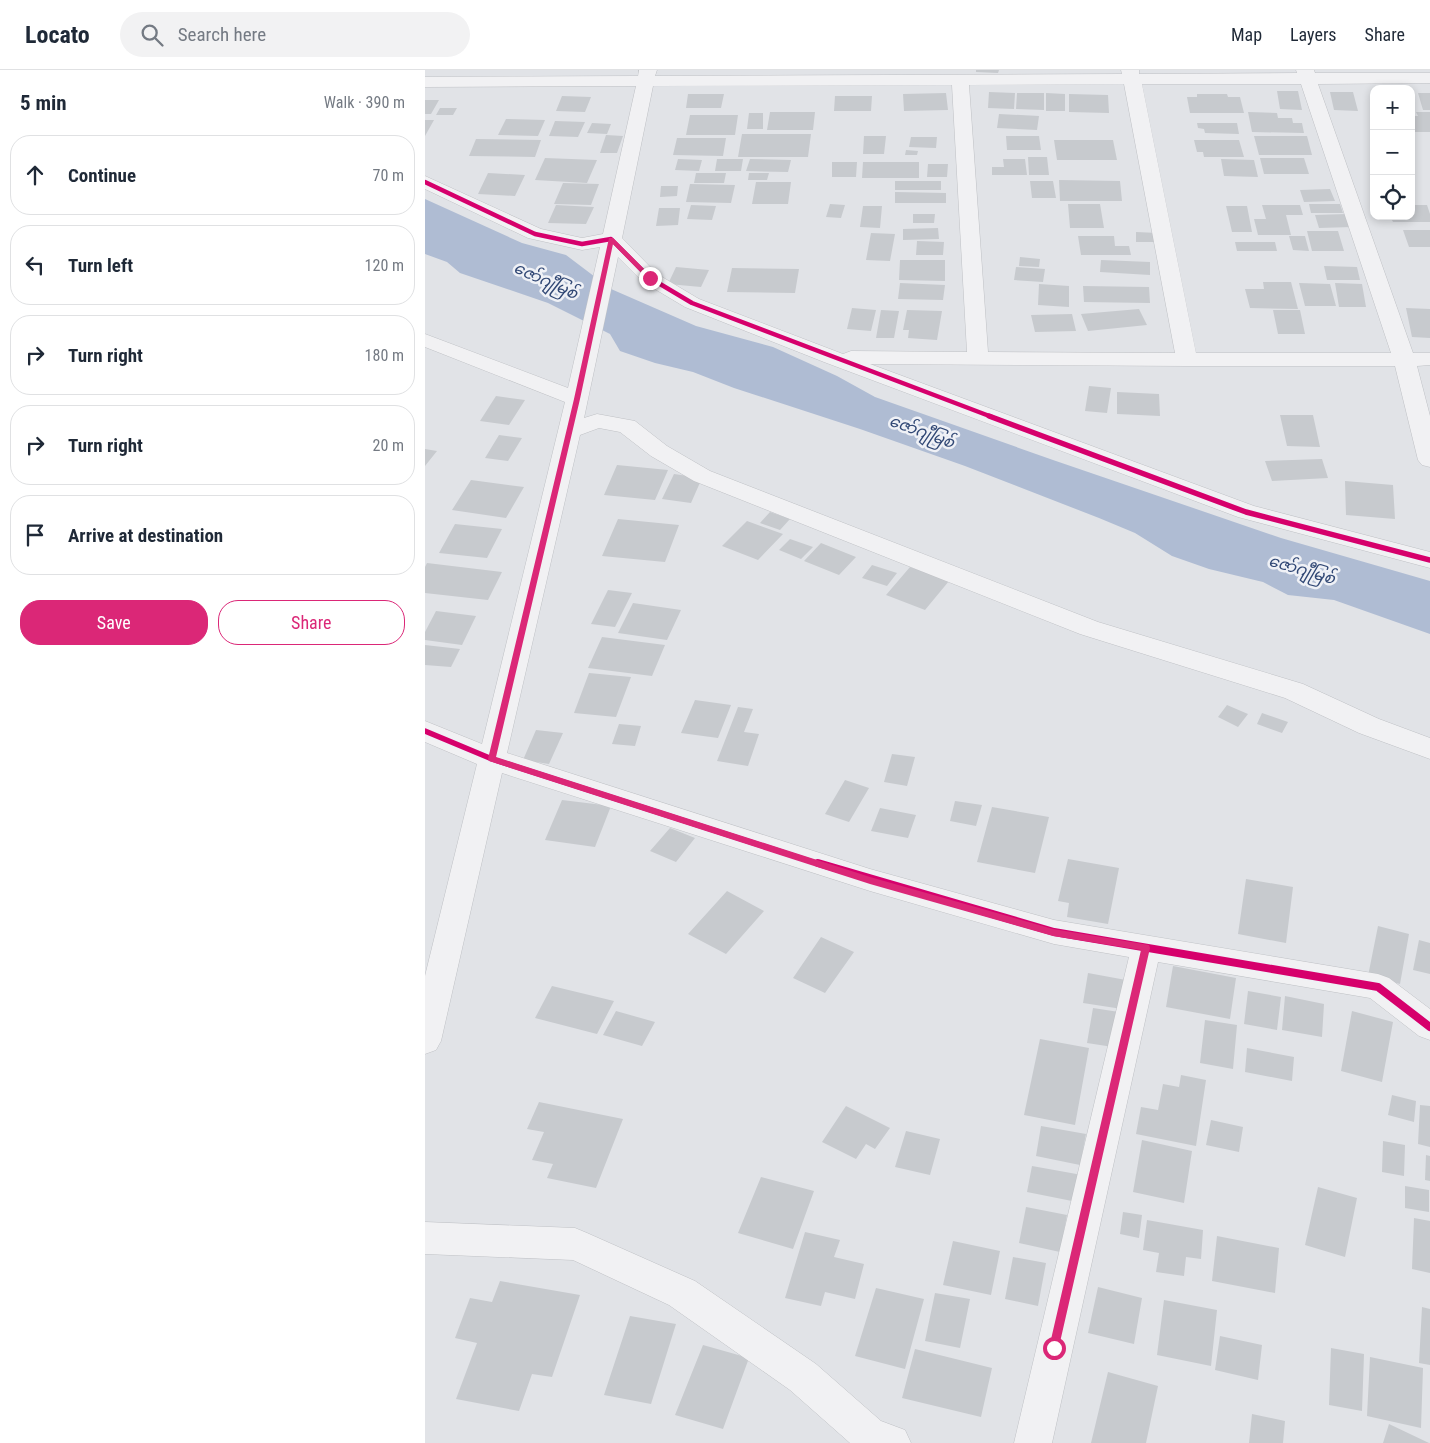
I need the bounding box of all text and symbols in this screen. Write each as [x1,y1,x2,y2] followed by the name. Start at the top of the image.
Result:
[120,12,470,57] search box
[25,21,90,49] text: Locato
[138,21,166,49] icon: search
[178,23,266,46] text: Search here
[1231,24,1262,45] text: Map
[1290,24,1337,45] text: Layers
[1365,24,1405,45] text: Share
[1370,85,1415,220] map controls
[1370,85,1415,130] button: +
[20,91,67,115] text: 5 min
[324,93,405,112] text: Walk · 390 m
[1370,130,1415,175] button: −
[21,161,49,189] icon: ahead
[68,164,136,187] text: Continue
[372,166,404,185] text: 70 m
[1370,175,1415,220] button: locate
[21,251,49,279] icon: left
[68,254,133,277] text: Turn left
[365,256,404,275] text: 120 m
[509,256,583,307] water label: ဇော်ဂျီမြစ်
[639,267,662,290] route end
[21,341,49,369] icon: right
[68,344,143,367] text: Turn right
[365,346,404,365] text: 180 m
[885,409,959,456] water label: ဇော်ဂျီမြစ်
[21,431,49,459] icon: right
[68,434,143,457] text: Turn right
[372,436,404,455] text: 20 m
[21,521,49,549] icon: arrive
[68,524,223,547] text: Arrive at destination
[1265,549,1339,592] water label: ဇော်ဂျီမြစ်
[20,600,208,645] button: Save
[218,600,405,645] button: Share
[1043,1337,1066,1360] route start

